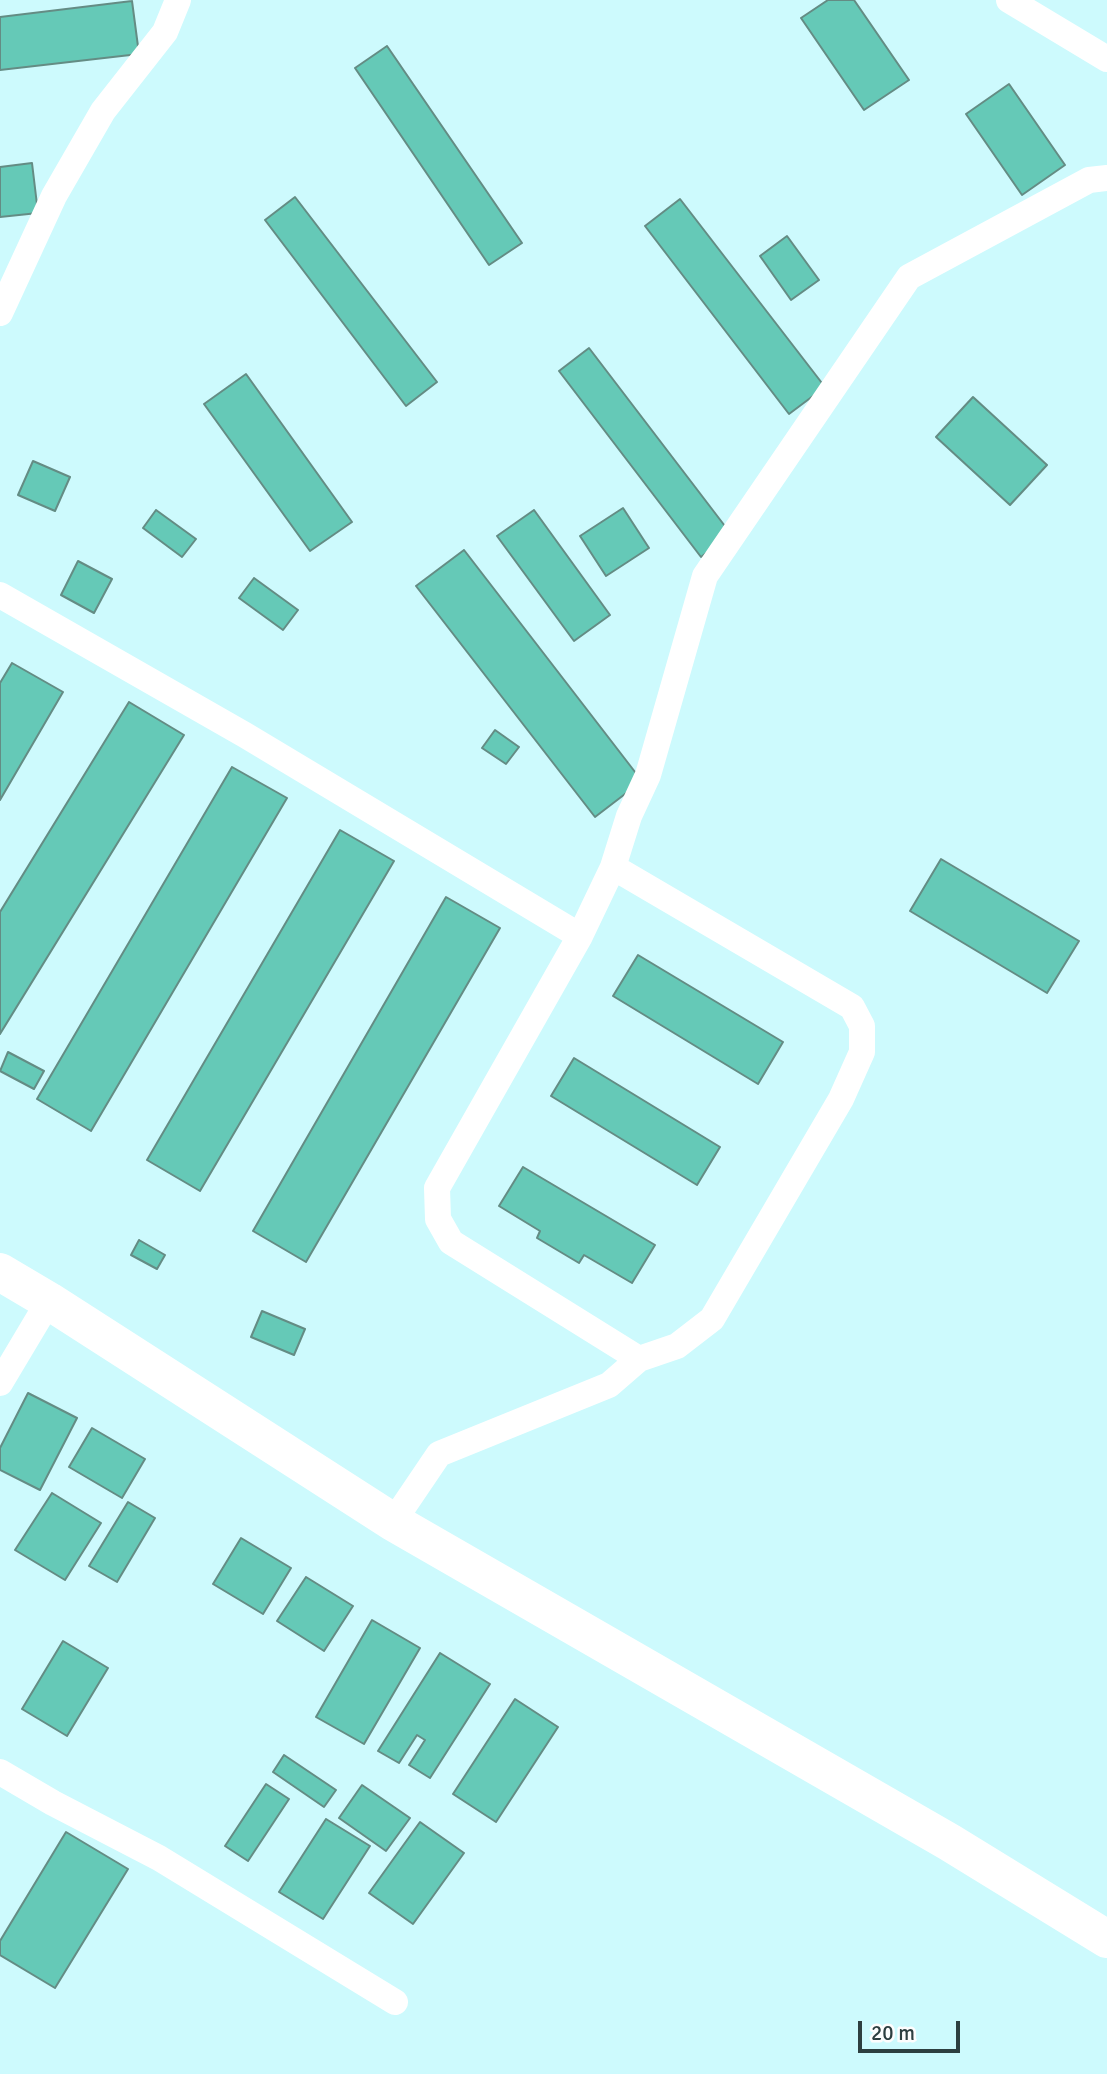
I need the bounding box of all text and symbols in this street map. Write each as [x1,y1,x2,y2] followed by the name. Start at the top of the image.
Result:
[862,2008,964,2052] scale bar
[871,2020,915,2046] text: 20 m

